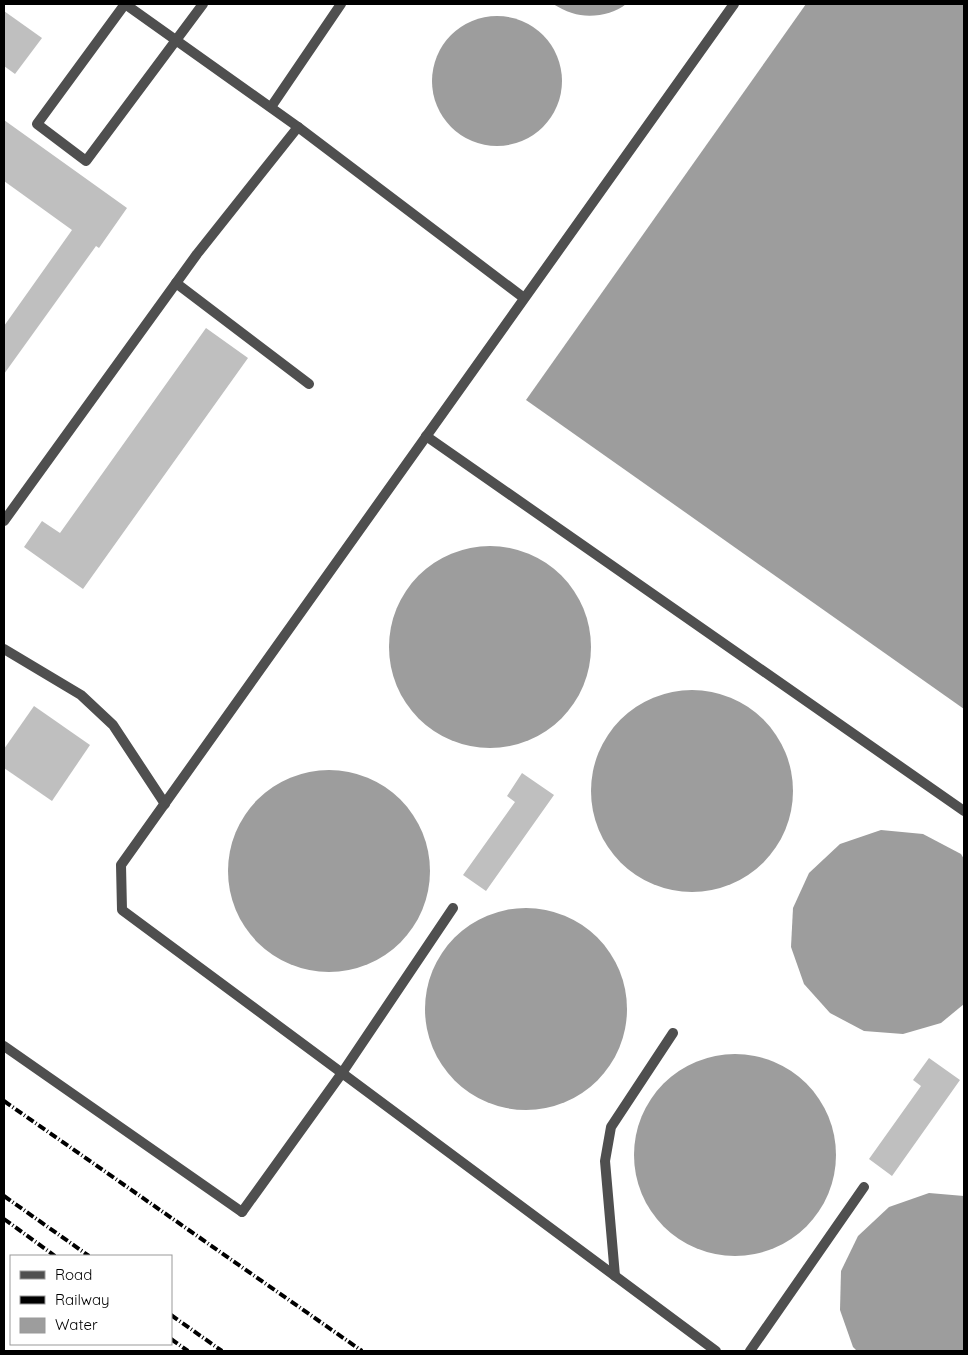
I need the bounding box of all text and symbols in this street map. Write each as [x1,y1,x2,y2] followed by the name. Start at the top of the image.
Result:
[10,1255,172,1345] legend
[55,1265,92,1284] text: Road
[55,1290,110,1309] text: Railway
[55,1315,98,1334] text: Water

